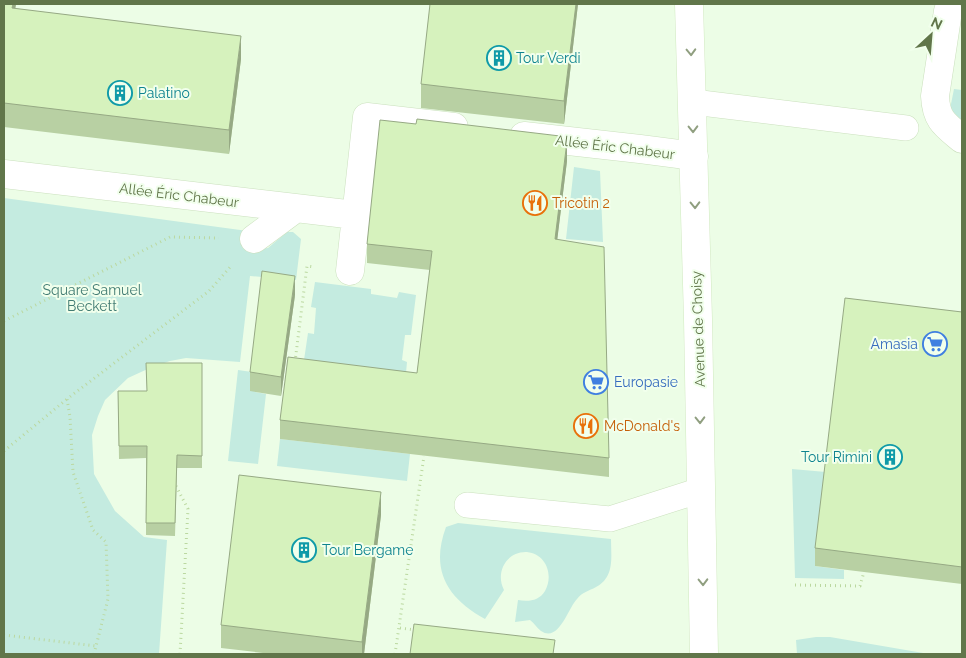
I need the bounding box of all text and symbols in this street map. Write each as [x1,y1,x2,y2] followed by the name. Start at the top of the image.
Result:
[906,10,956,60] north arrow
[928,14,945,33] text: N
[486,45,512,71] building icon: Tour Verdi
[685,49,696,57] one-way arrow
[516,50,581,66] place label: Tour Verdi
[107,80,133,106] building icon: Palatino
[138,85,190,101] place label: Palatino
[688,126,698,133] one-way arrow
[554,131,676,162] street label: Allée Éric Chabeur
[118,179,240,210] street label: Allée Éric Chabeur
[522,190,548,216] restaurant icon: Tricotin 2
[552,195,610,211] place label: Tricotin 2
[689,201,700,209] one-way arrow
[688,270,708,388] street label: Avenue de Choisy
[43,282,142,314] park label: Square Samuel Beckett
[922,331,948,357] supermarket icon: Amasia
[871,336,918,352] place label: Amasia
[583,369,609,395] supermarket icon: Europasie
[614,374,678,390] place label: Europasie
[573,413,599,439] restaurant icon: McDonald's
[695,416,705,424] one-way arrow
[604,418,680,434] place label: McDonald's
[877,444,903,470] building icon: Tour Rimini
[801,449,872,465] place label: Tour Rimini
[291,537,317,563] building icon: Tour Bergame
[322,542,413,558] place label: Tour Bergame
[698,579,708,587] one-way arrow

